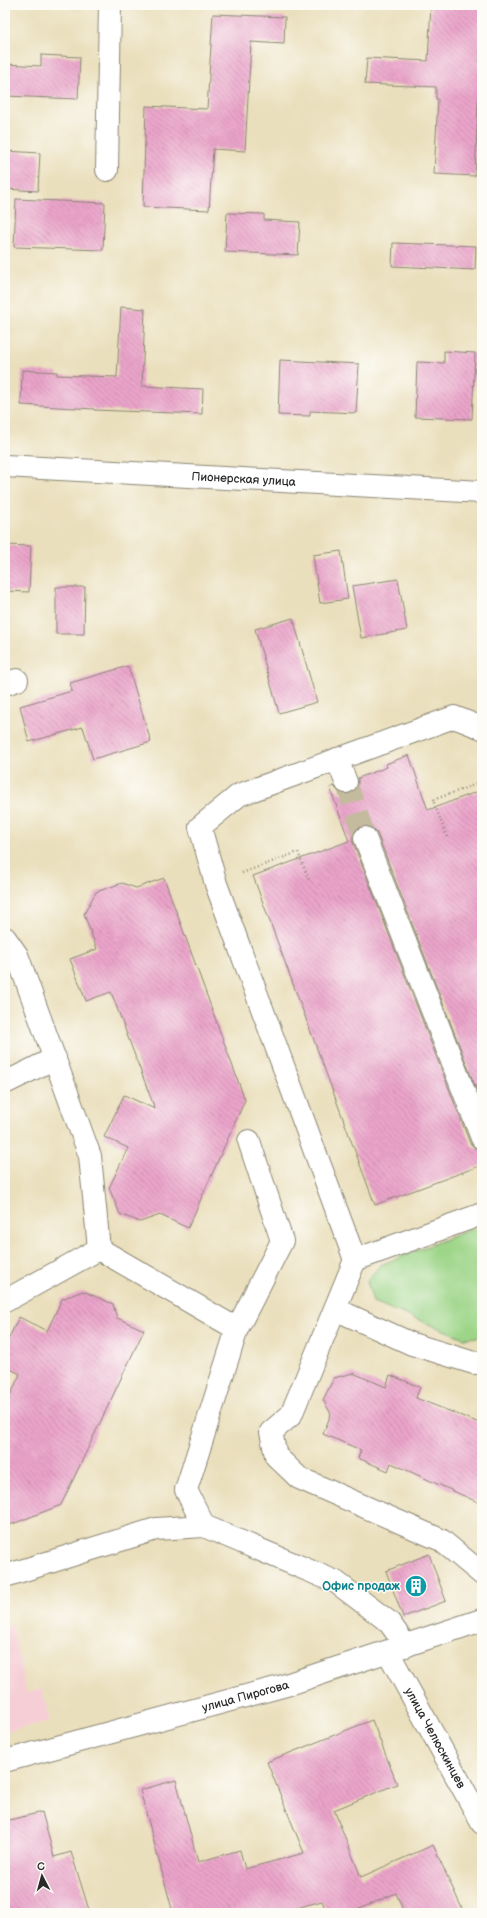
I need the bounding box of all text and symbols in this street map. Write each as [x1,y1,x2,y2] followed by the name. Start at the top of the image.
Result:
[191,469,296,489] street label: Пионерская улица
[403,1573,429,1599] building icon: Офис продаж
[322,1579,401,1594] place label: Офис продаж
[200,1677,291,1715] street label: улица Пирогова
[401,1685,469,1792] street label: улица Челюскинцев
[22,1856,62,1896] north arrow
[37,1860,46,1873] text: С

